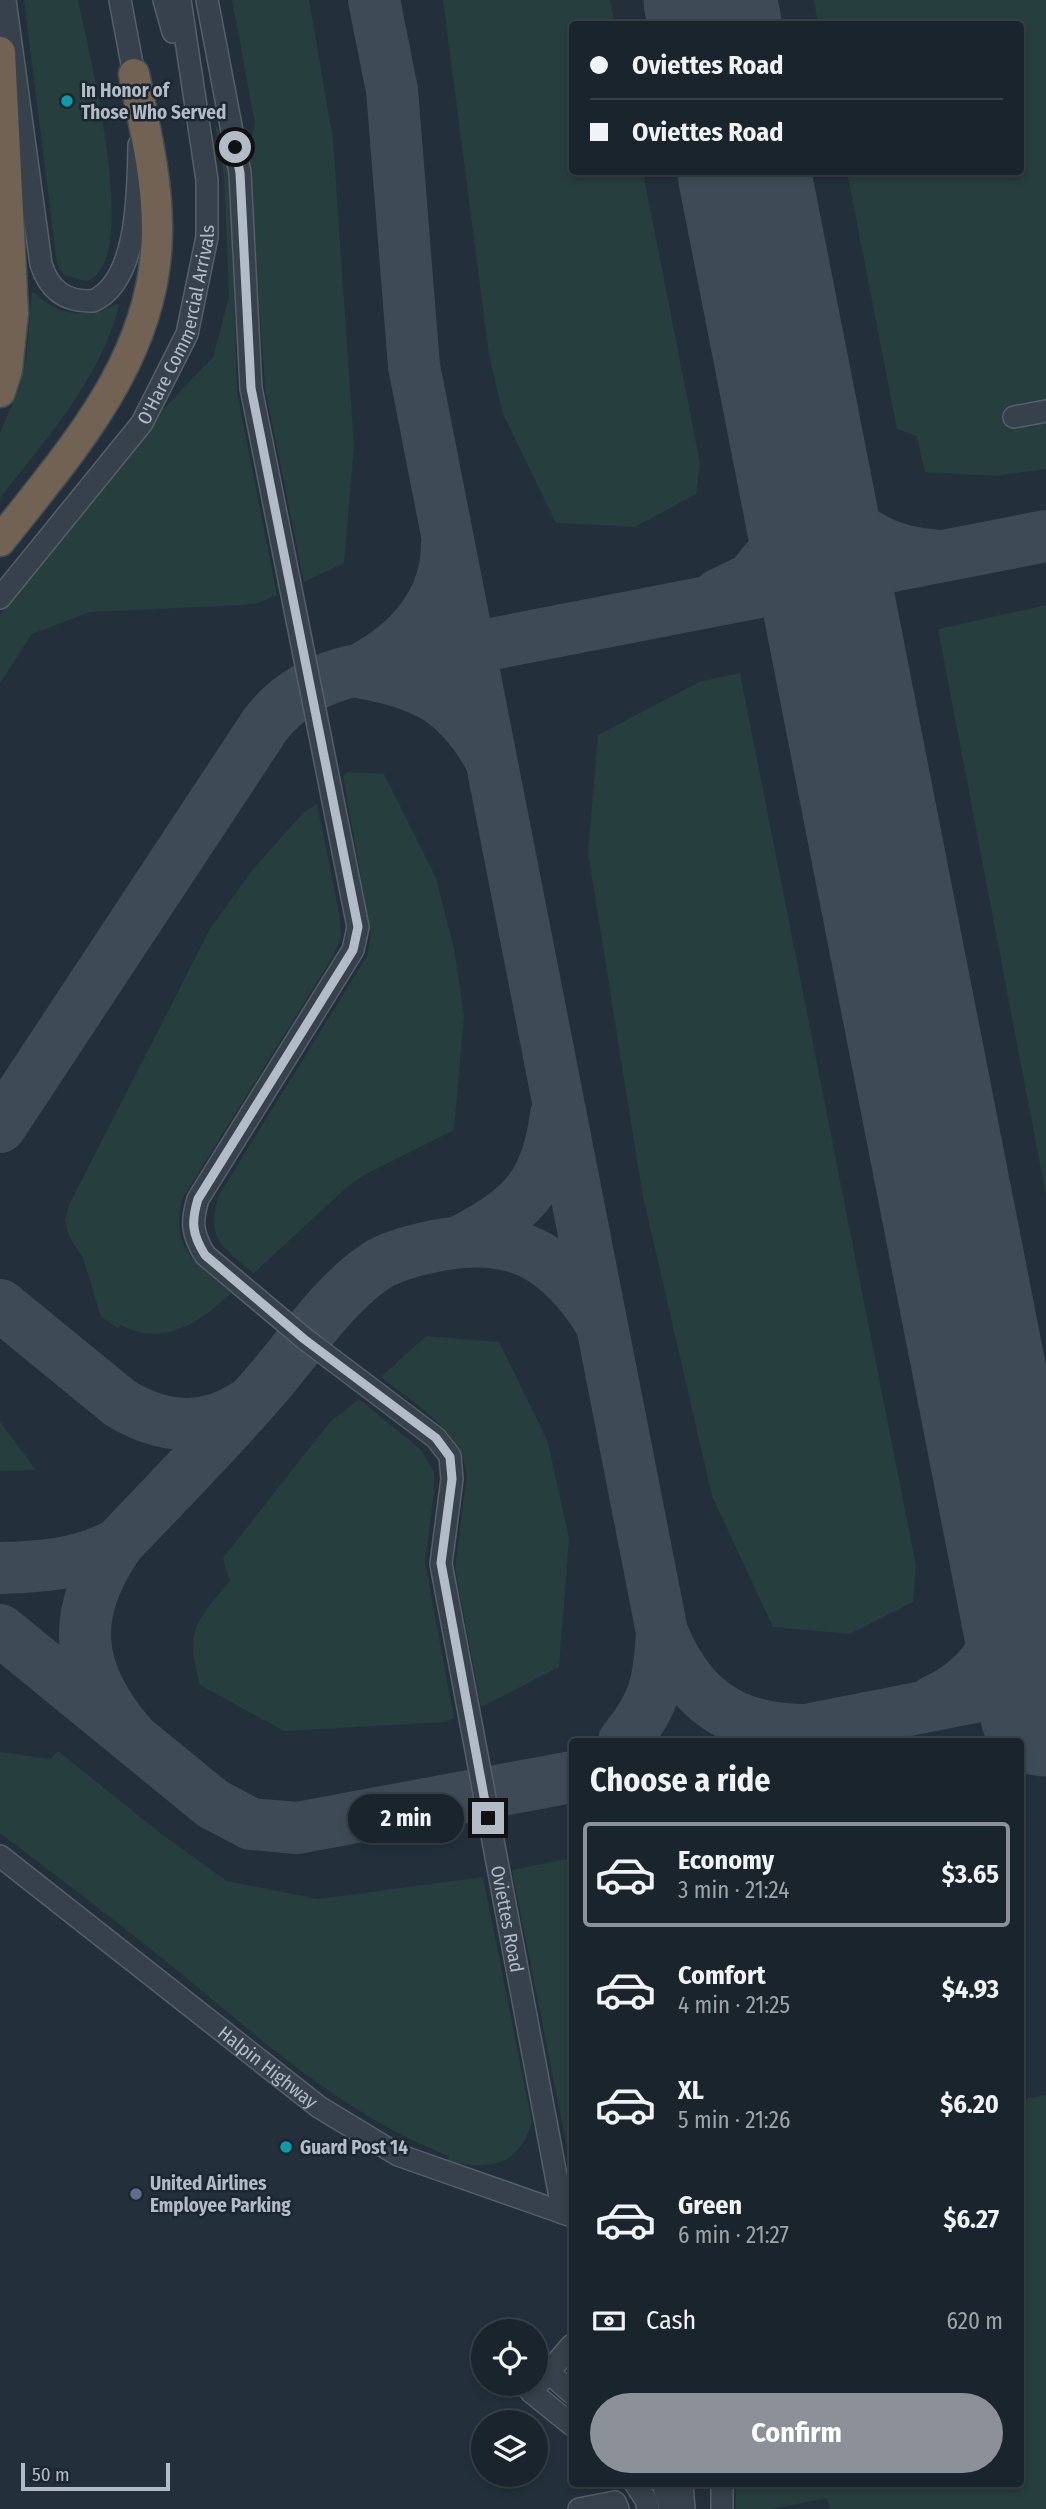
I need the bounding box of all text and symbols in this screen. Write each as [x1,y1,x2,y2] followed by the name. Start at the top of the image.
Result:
[632,50,783,81] text: Oviettes Road
[81,79,226,124] place label: In Honor of Those Who Served
[59,93,75,109] marker: In Honor of Those Who Served
[632,117,783,148] text: Oviettes Road
[219,131,251,163] route start
[132,225,219,428] street label: O'Hare Commercial Arrivals
[590,1761,771,1799] text: Choose a ride
[348,1794,463,1842] callout: 2 min
[472,1802,504,1834] route end
[381,1804,432,1832] text: 2 min
[594,1843,657,1906] icon: car
[678,1845,774,1876] text: Economy
[942,1859,999,1890] text: $3.65
[486,1864,528,1974] street label: Oviettes Road
[678,1876,789,1904] text: 3 min · 21:24
[594,1958,657,2021] icon: car
[678,1960,766,1991] text: Comfort
[942,1974,999,2005] text: $4.93
[678,1991,790,2019] text: 4 min · 21:25
[213,2021,322,2114] street label: Halpin Highway
[594,2073,657,2136] icon: car
[678,2075,704,2106] text: XL
[940,2089,999,2120] text: $6.20
[678,2106,790,2134] text: 5 min · 21:26
[300,2136,408,2159] place label: Guard Post 14
[278,2139,294,2155] marker: Guard Post 14
[150,2172,291,2217] place label: United Airlines Employee Parking
[128,2186,144,2202] marker: United Airlines Employee Parking
[594,2188,657,2251] icon: car
[678,2190,742,2221] text: Green
[944,2204,999,2235] text: $6.27
[678,2221,789,2249] text: 6 min · 21:27
[590,2302,628,2340] icon: cash
[646,2305,696,2336] text: Cash
[947,2307,1003,2335] text: 620 m
[471,2319,548,2487] map controls
[471,2319,548,2396] button: locate
[590,2393,1003,2473] button: Confirm
[471,2410,548,2487] button: layers
[21,2460,170,2492] scale bar
[32,2463,70,2486] text: 50 m

